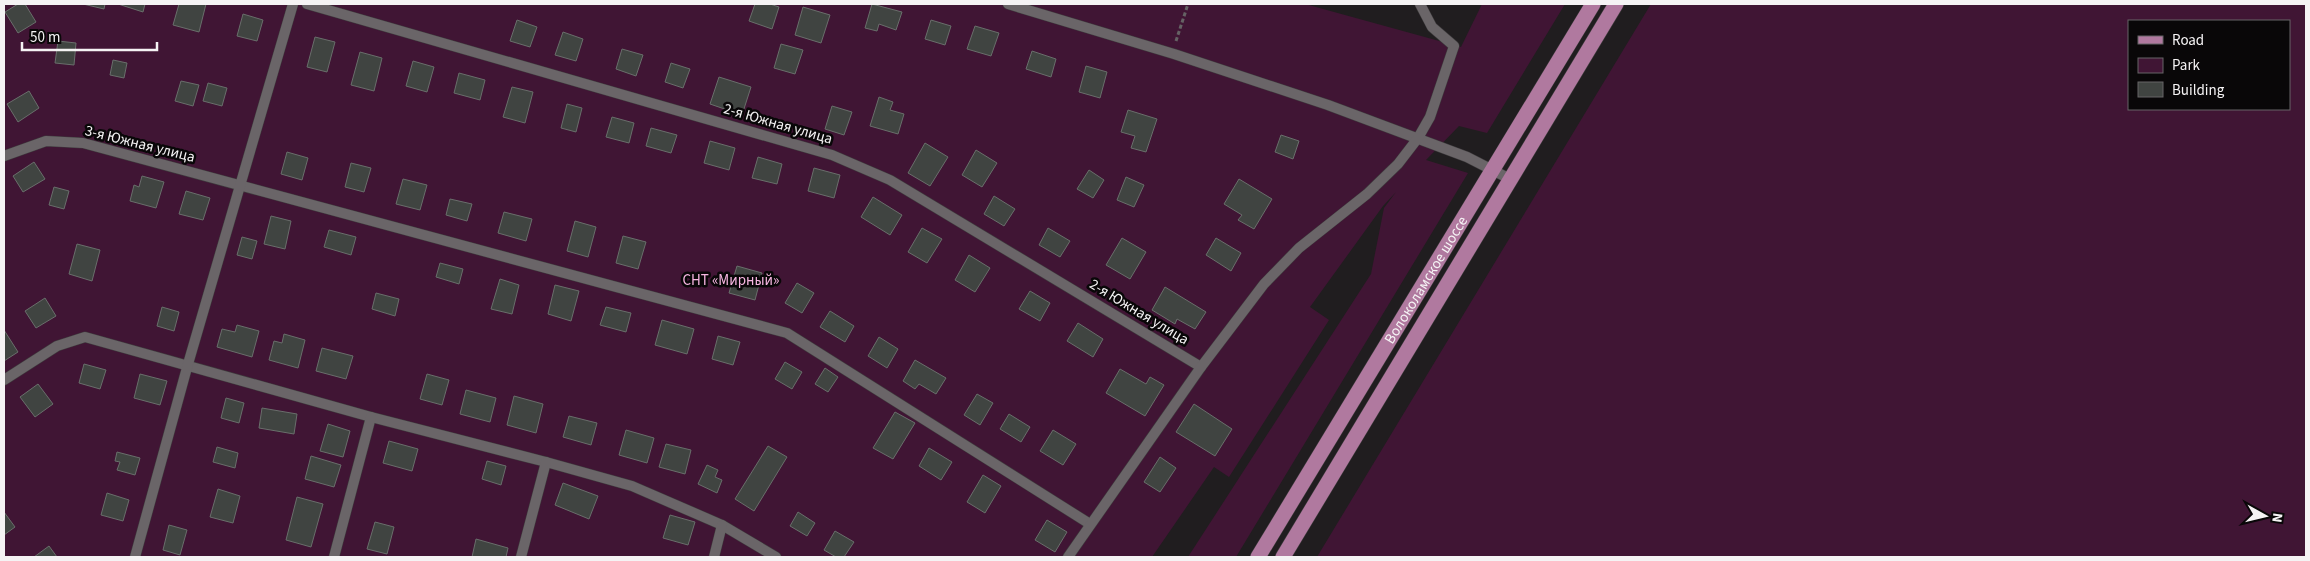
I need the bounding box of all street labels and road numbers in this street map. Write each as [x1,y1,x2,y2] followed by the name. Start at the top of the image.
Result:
[721,98,835,150] street label: 2-я Южная улица
[83,120,197,168] street label: 3-я Южная улица
[1379,212,1473,348] street label: Волоколамское шоссе
[1085,274,1193,350] street label: 2-я Южная улица

